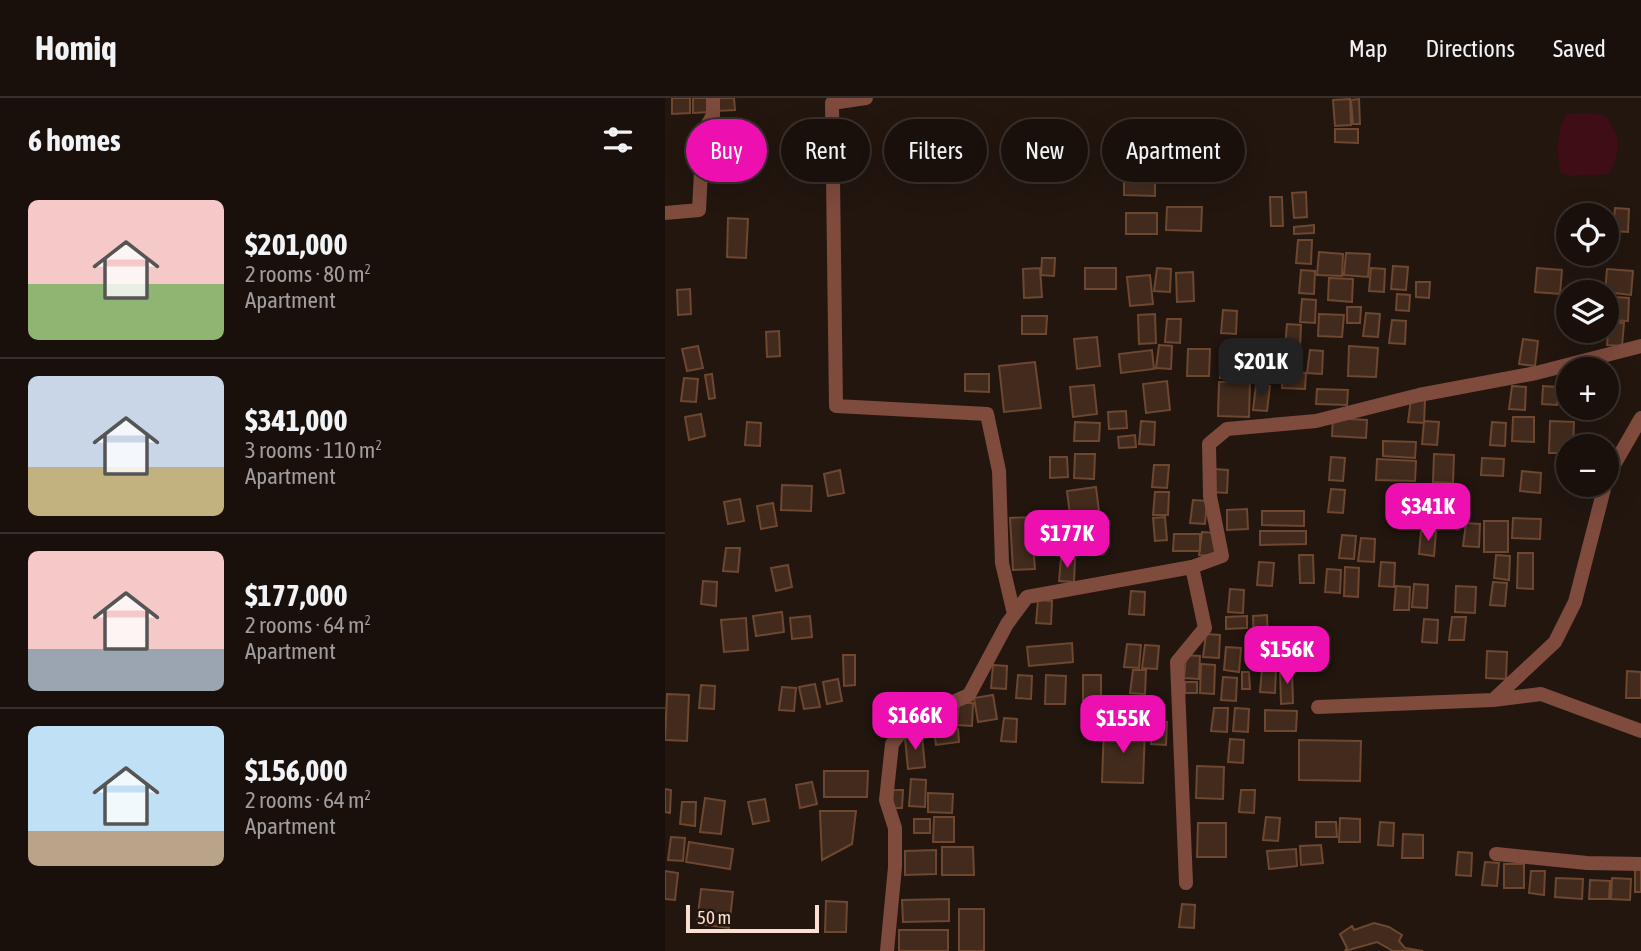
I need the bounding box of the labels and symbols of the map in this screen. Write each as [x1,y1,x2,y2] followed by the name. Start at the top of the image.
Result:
[1212,338,1310,398] pin: $201K
[1379,484,1477,543] pin: $341K
[1018,510,1116,570] pin: $177K
[1238,626,1336,686] pin: $156K
[866,692,964,752] pin: $166K
[1074,696,1172,755] pin: $155K
[686,902,819,934] scale bar

